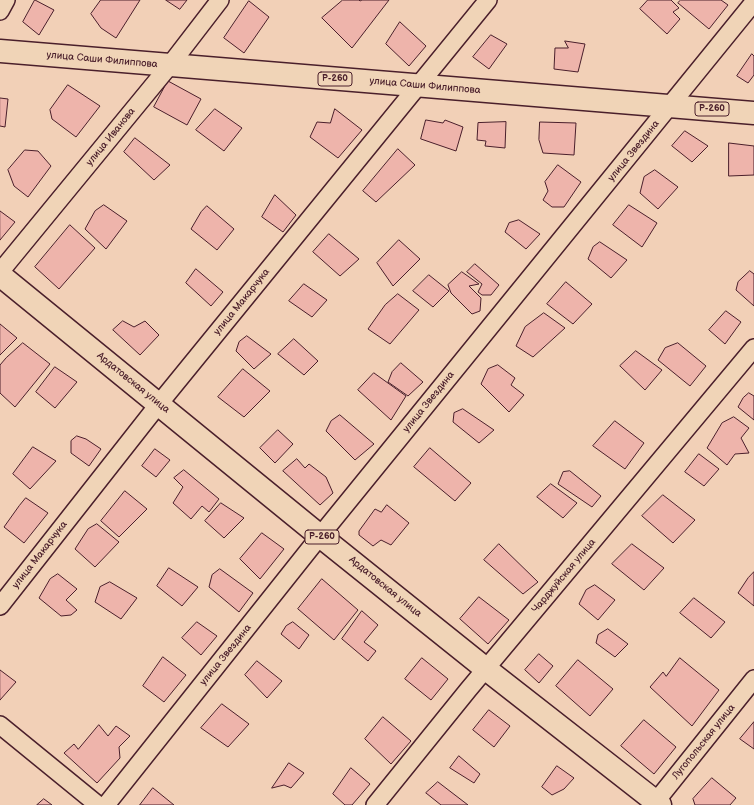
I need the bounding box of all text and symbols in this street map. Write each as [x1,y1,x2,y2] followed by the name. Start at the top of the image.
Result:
[46,49,158,71] street label: улица Саши Филиппова
[318,72,352,86] road number: Р-260
[369,75,481,97] street label: улица Саши Филиппова
[695,102,729,116] road number: Р-260
[84,106,138,168] street label: улица Иванова
[606,118,662,184] street label: улица Звездина
[211,266,273,338] street label: улица Макарчука
[94,350,172,416] street label: Ардатовская улица
[401,369,457,435] street label: улица Звездина
[10,519,70,591] street label: улица Макарчука
[305,530,339,544] road number: Р-260
[529,536,599,616] street label: Чарджуйская улица
[346,554,424,620] street label: Ардатовская улица
[198,622,254,688] street label: улица Звездина
[670,702,738,782] street label: Лугопольская улица

